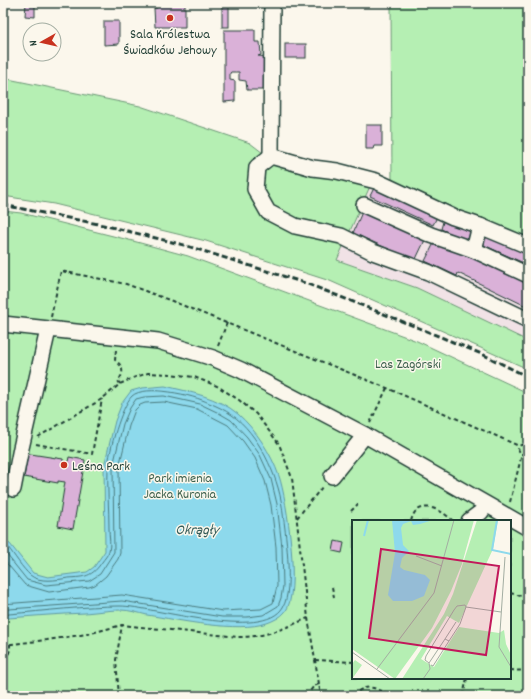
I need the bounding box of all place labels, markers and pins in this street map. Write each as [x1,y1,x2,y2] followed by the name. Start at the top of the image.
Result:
[165,13,175,23] marker: Sala Królestwa Świadków Jehowy
[123,25,217,61] place label: Sala Królestwa Świadków Jehowy
[72,457,130,477] place label: Leśna Park
[59,460,69,470] marker: Leśna Park

